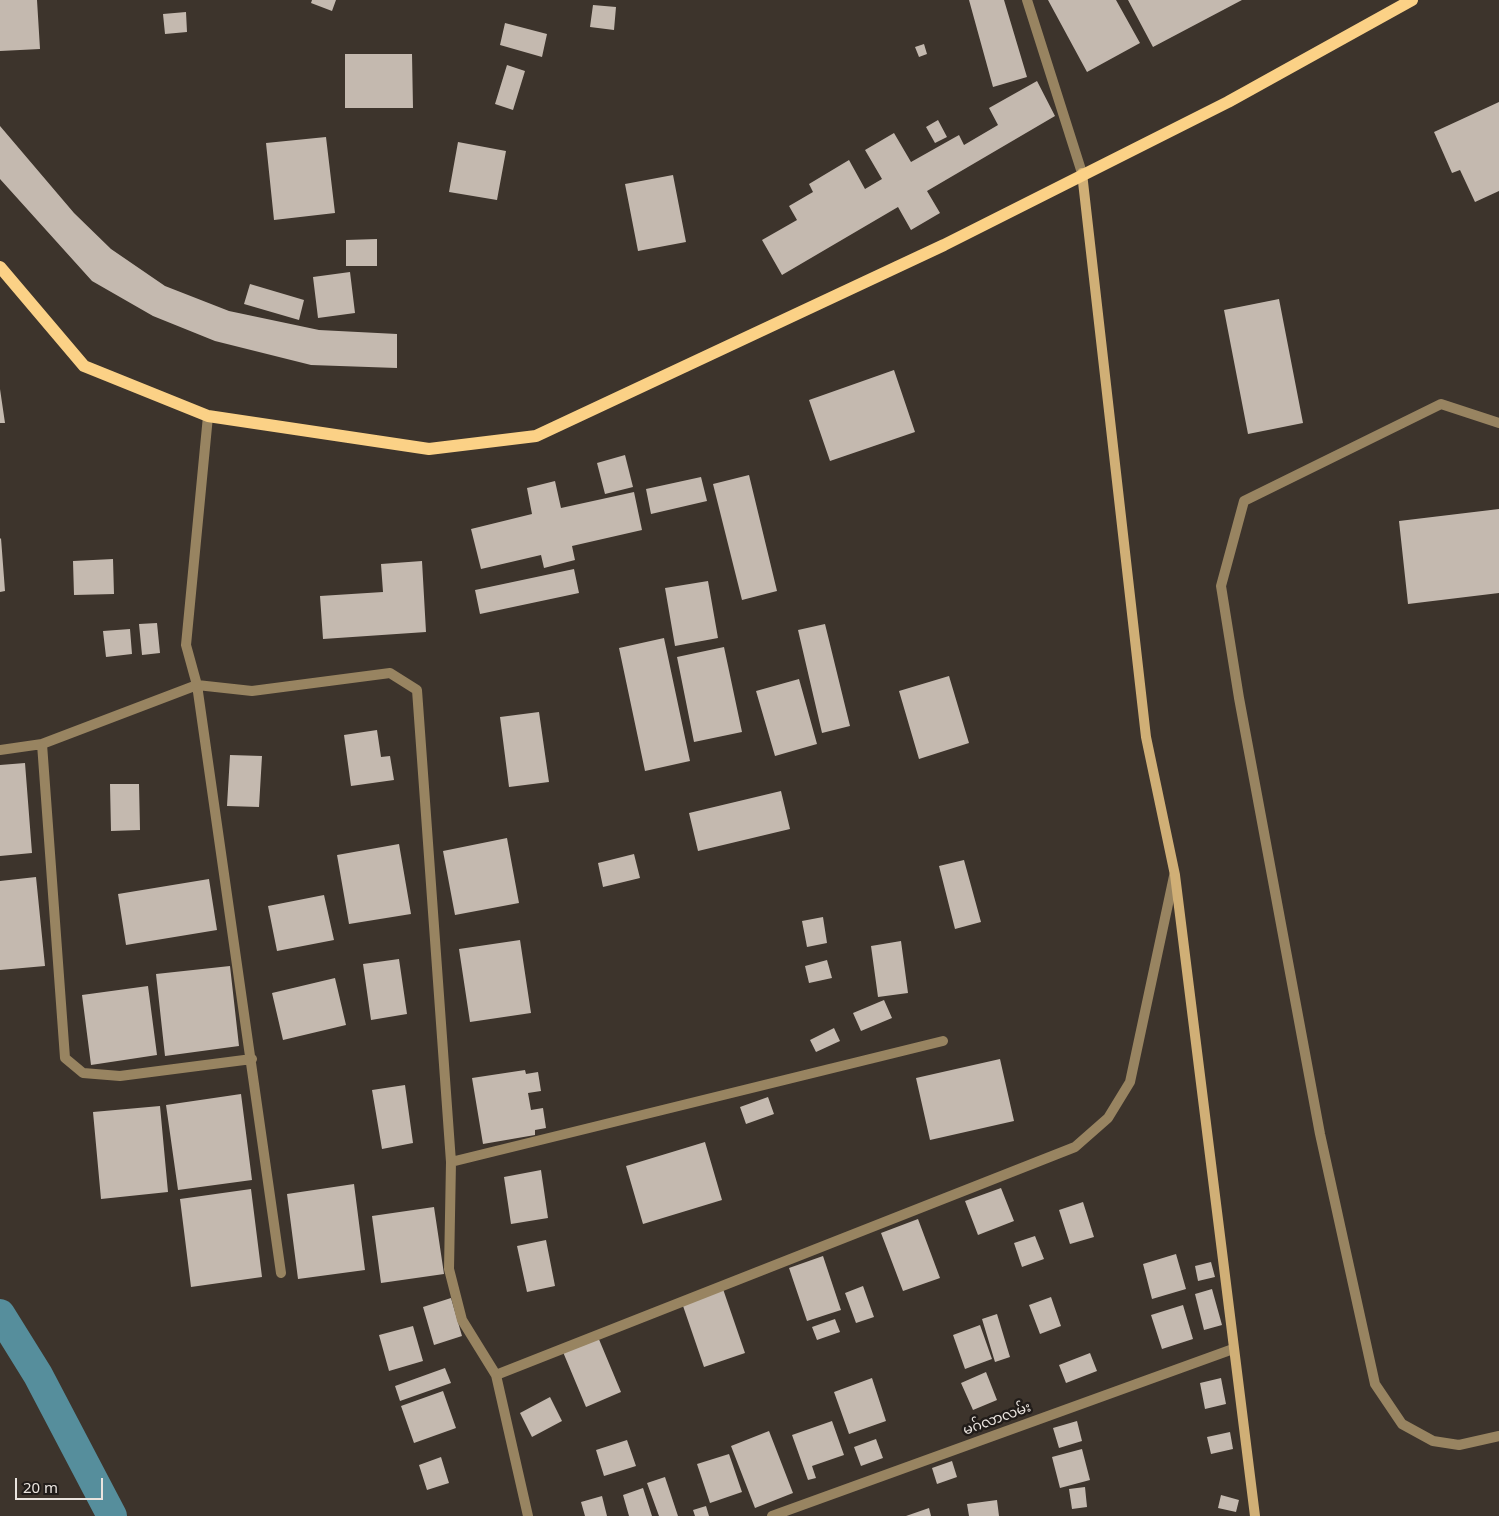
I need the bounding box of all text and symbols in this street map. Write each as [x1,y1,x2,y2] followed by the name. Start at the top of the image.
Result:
[961,1399,1033,1439] street label: မဂ်လာလမ်း
[18,1468,105,1500] scale bar
[23,1477,58,1497] text: 20 m

